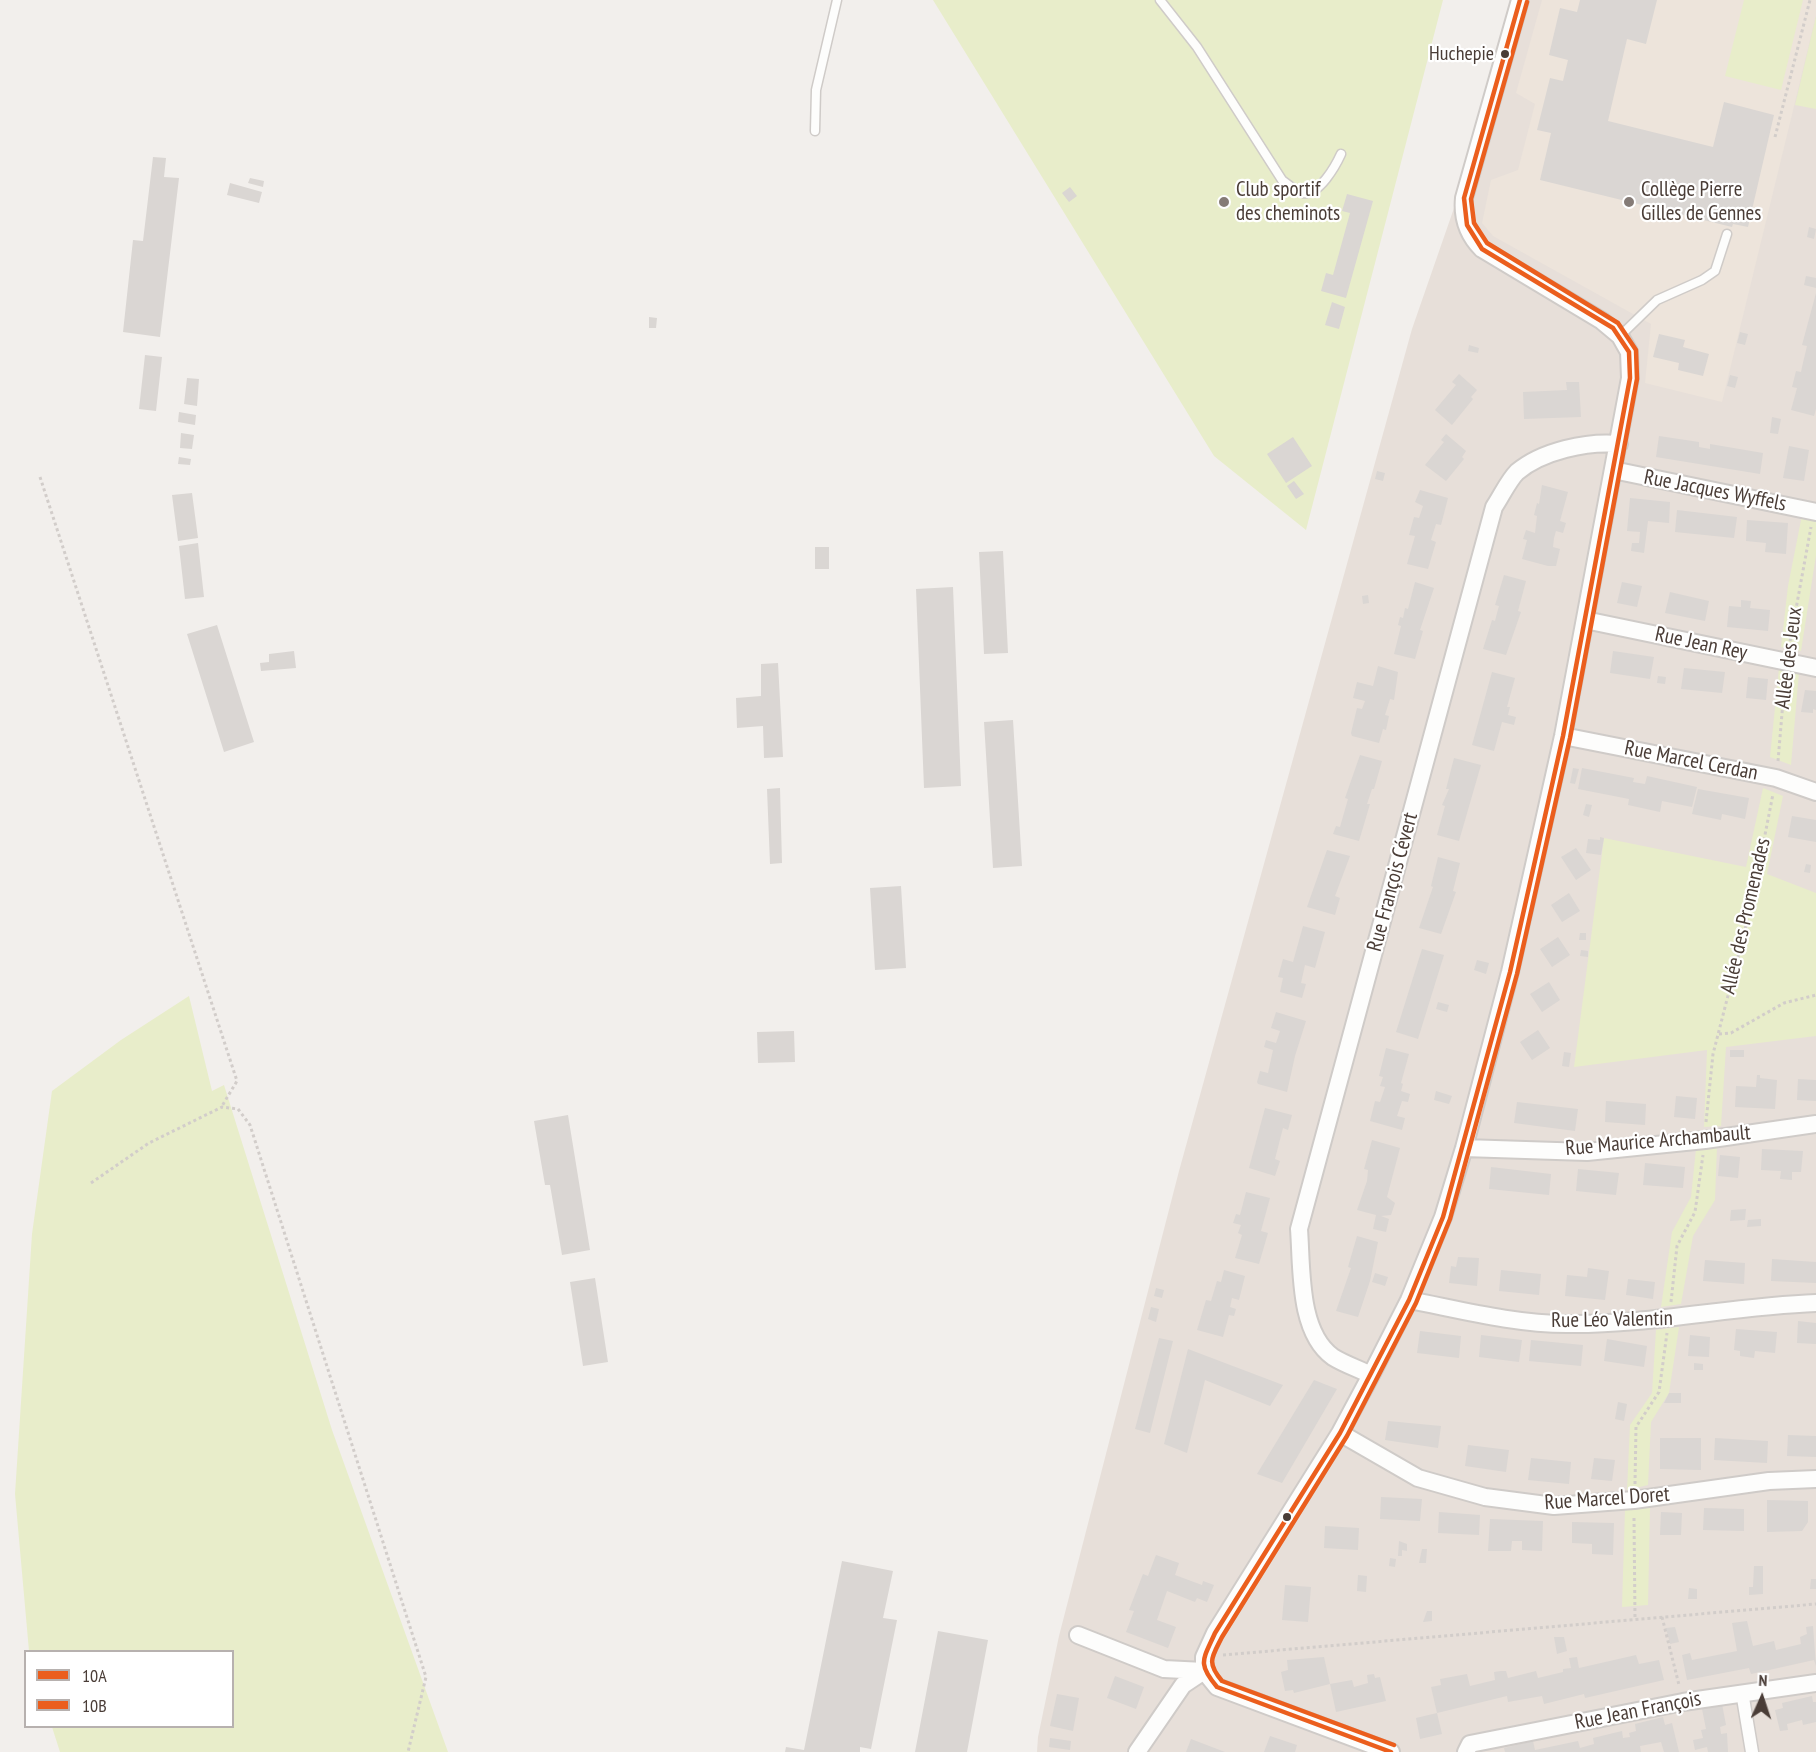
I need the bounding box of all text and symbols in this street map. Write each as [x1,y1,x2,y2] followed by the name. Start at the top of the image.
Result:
[1429,42,1494,66] place label: Huchepie
[1499,48,1511,60] marker: Huchepie
[1236,177,1340,227] place label: Club sportif des cheminots
[1641,177,1761,227] place label: Collège Pierre Gilles de Gennes
[1217,195,1231,209] marker: Club sportif des cheminots
[1622,195,1636,209] marker: Collège Pierre Gilles de Gennes
[1642,465,1788,517] street label: Rue Jacques Wyffels
[1770,606,1808,710] street label: Allée des Jeux
[1653,622,1749,666] street label: Rue Jean Rey
[1622,736,1760,786] street label: Rue Marcel Cerdan
[1362,810,1424,954] street label: Rue François Cévert
[1716,836,1776,996] street label: Allée des Promenades
[1564,1120,1752,1162] street label: Rue Maurice Archambault
[1551,1306,1673,1334] street label: Rue Léo Valentin
[1544,1482,1670,1516] street label: Rue Marcel Doret
[1281,1511,1293,1523] unlabelled marker
[24,1650,234,1728] legend
[82,1664,107,1687] text: 10A
[1732,1668,1792,1728] north arrow
[1758,1670,1768,1690] text: N
[1573,1686,1703,1736] street label: Rue Jean François
[82,1694,107,1717] text: 10B

